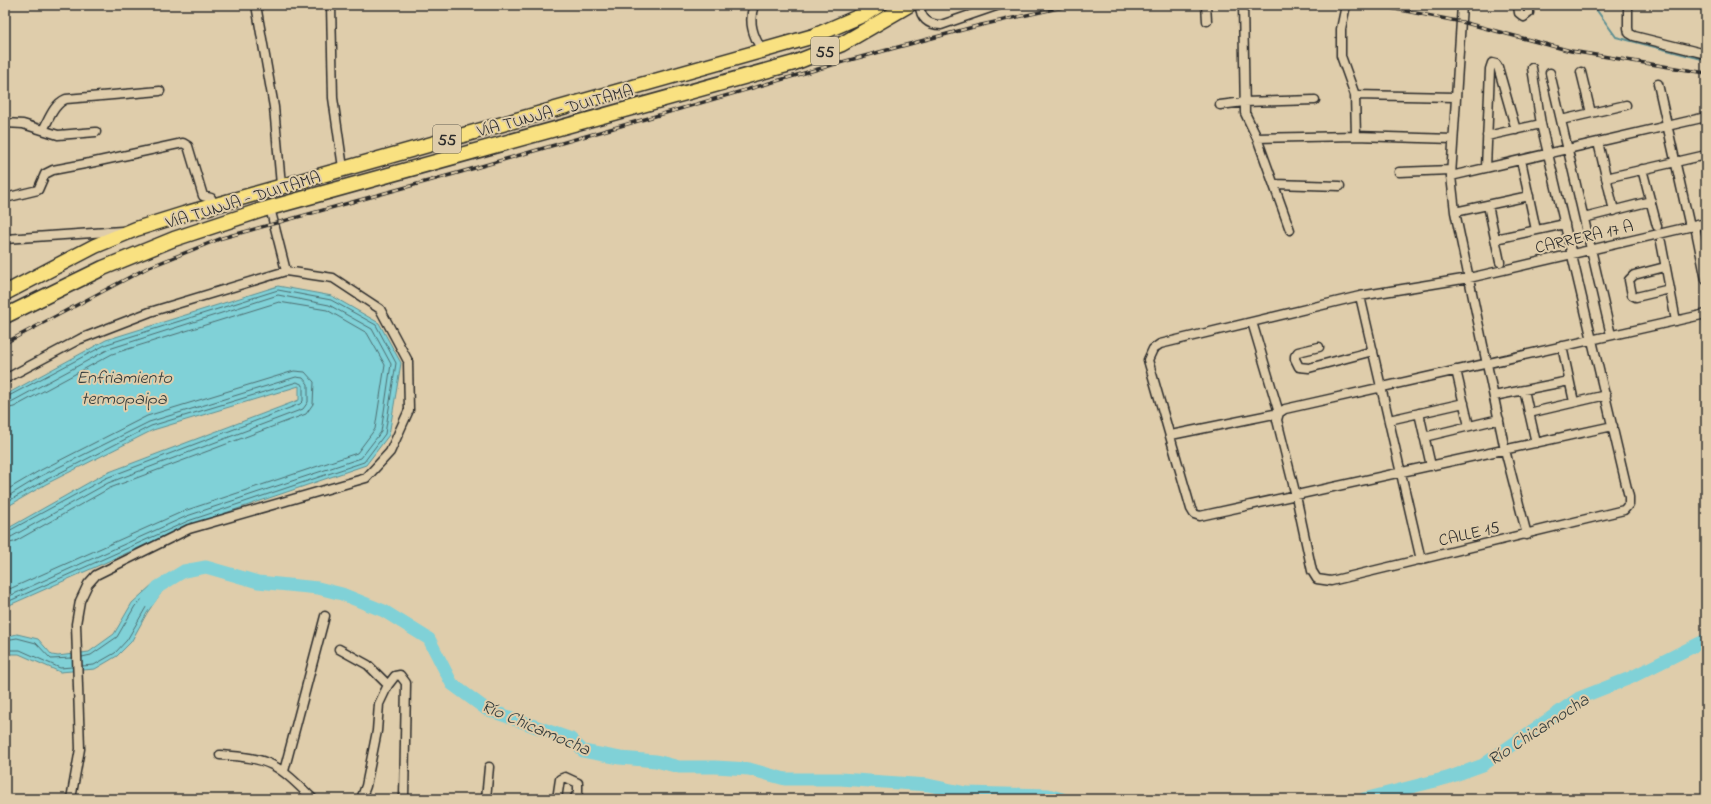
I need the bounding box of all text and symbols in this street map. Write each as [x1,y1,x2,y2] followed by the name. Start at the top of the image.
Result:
[811,37,839,65] road number: 55
[474,79,636,145] street label: VÍA TUNJA - DUITAMA
[433,125,461,153] road number: 55
[162,165,324,236] street label: VÍA TUNJA - DUITAMA
[1533,214,1636,261] street label: CARRERA 17 A
[76,366,172,413] water label: Enfriamiento termopaipa
[1436,515,1503,554] street label: CALLE 15
[1483,688,1595,773] water label: Río Chicamocha
[477,694,594,764] water label: Río Chicamocha

